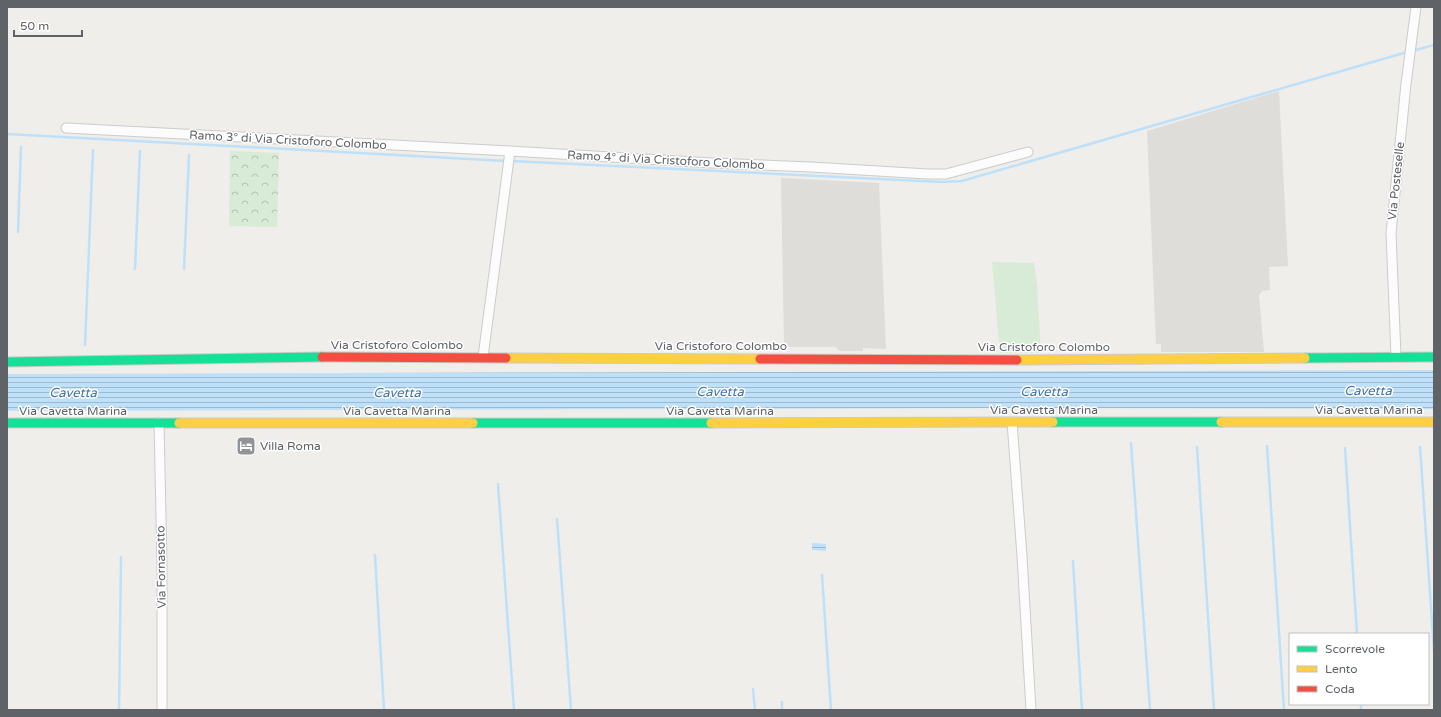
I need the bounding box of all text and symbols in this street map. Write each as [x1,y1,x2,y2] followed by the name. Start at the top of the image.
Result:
[14,12,82,38] scale bar
[20,19,49,33] text: 50 m
[189,128,387,152] street label: Ramo 3° di Via Cristoforo Colombo
[1385,141,1407,221] street label: Via Posteselle
[567,148,765,172] street label: Ramo 4° di Via Cristoforo Colombo
[331,338,463,352] street label: Via Cristoforo Colombo
[655,339,787,353] street label: Via Cristoforo Colombo
[978,340,1110,354] street label: Via Cristoforo Colombo
[1344,383,1393,399] water label: Cavetta
[696,384,745,400] water label: Cavetta
[1020,384,1069,400] water label: Cavetta
[49,385,98,401] water label: Cavetta
[373,385,422,401] water label: Cavetta
[990,403,1098,417] street label: Via Cavetta Marina
[1315,403,1423,417] street label: Via Cavetta Marina
[19,404,127,418] street label: Via Cavetta Marina
[343,404,451,418] street label: Via Cavetta Marina
[666,404,774,418] street label: Via Cavetta Marina
[235,435,257,457] hotel icon: Villa Roma
[260,439,321,453] place label: Villa Roma
[153,525,169,609] street label: Via Fornasotto
[1289,633,1429,705] legend
[1325,642,1385,656] text: Scorrevole
[1325,662,1358,676] text: Lento
[1325,682,1355,696] text: Coda

